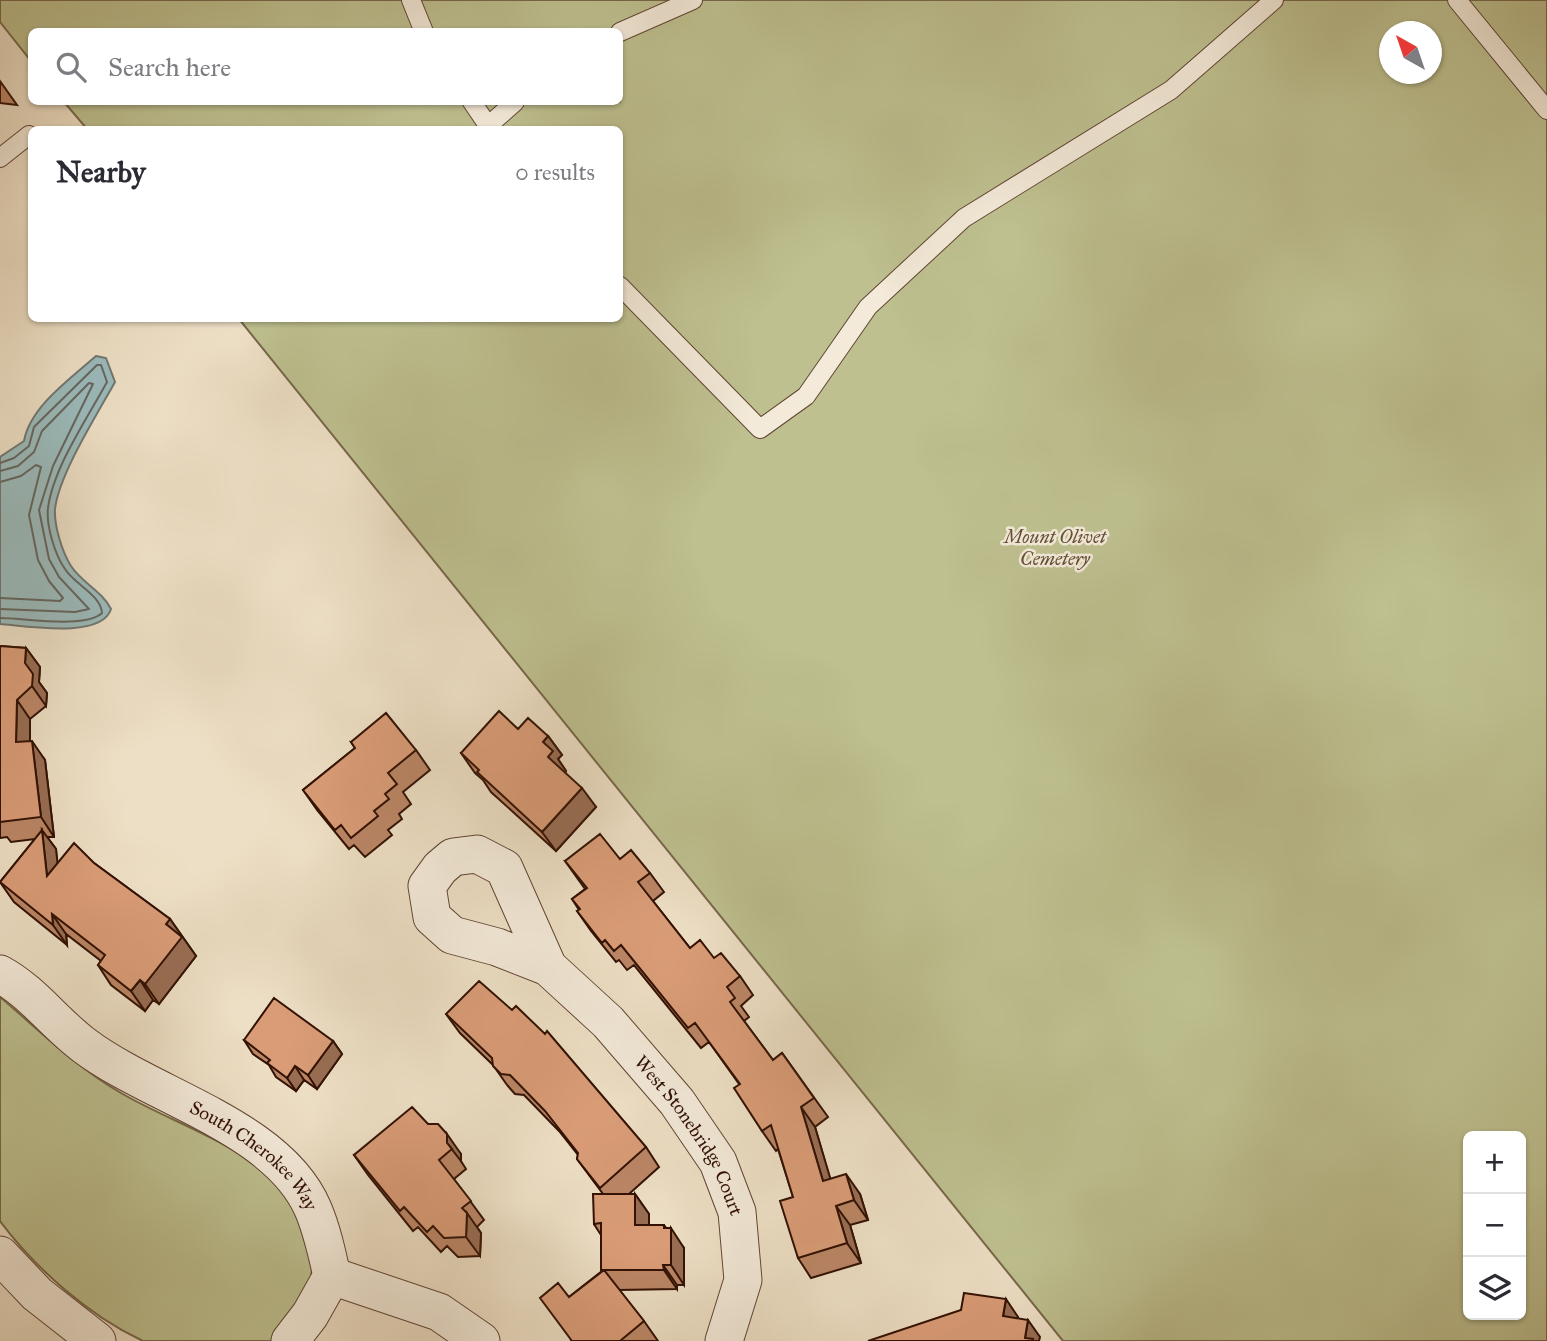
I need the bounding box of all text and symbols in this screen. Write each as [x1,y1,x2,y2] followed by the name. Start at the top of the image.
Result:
[1379,21,1442,84] north arrow
[28,28,623,105] search box
[52,48,90,86] icon: search
[108,51,231,83] text: Search here
[56,154,146,190] text: Nearby
[515,158,595,186] text: 0 results
[1002,525,1107,570] park label: Mount Olivet Cemetery
[630,1050,749,1219] street label: West Stonebridge Court
[186,1095,324,1215] street label: South Cherokee Way
[1463,1131,1526,1320] map controls
[1463,1131,1526,1194] button: +
[1463,1194,1526,1257] button: −
[1463,1257,1526,1320] button: layers

